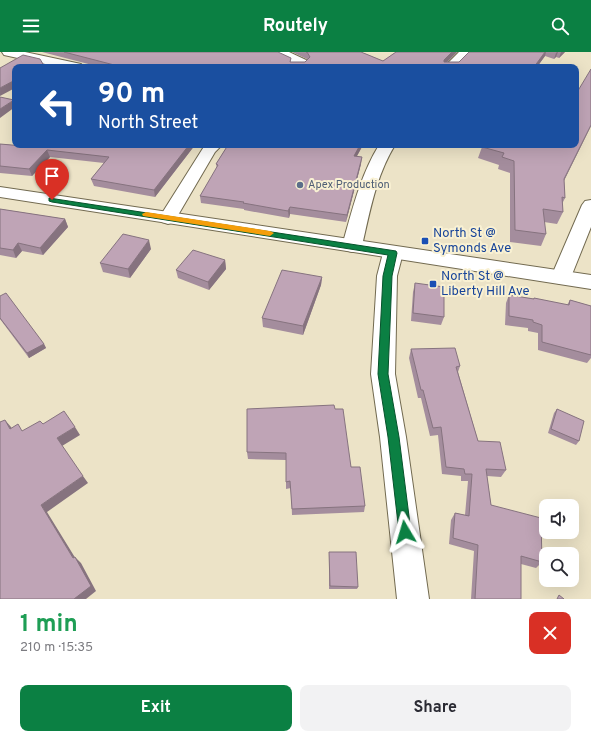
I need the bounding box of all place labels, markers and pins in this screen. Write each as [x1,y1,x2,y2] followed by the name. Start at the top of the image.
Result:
[35,159,69,200] pin
[308,178,390,192] place label: Apex Production
[295,180,305,190] marker: Apex Production
[433,226,511,257] place label: North St @ Symonds Ave
[420,236,430,246] marker: North St @ Symonds Ave
[441,269,530,300] place label: North St @ Liberty Hill Ave
[428,279,438,289] marker: North St @ Liberty Hill Ave

